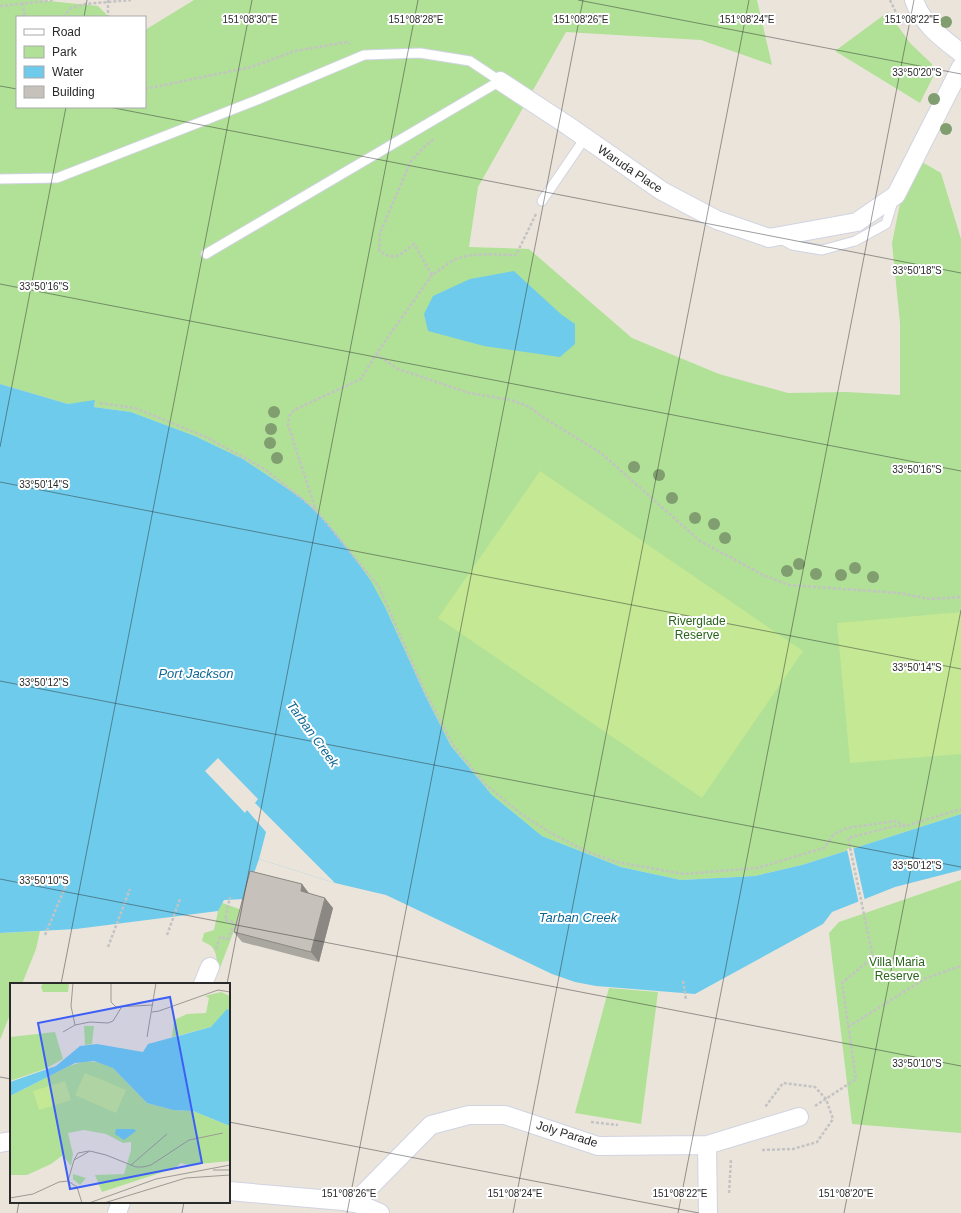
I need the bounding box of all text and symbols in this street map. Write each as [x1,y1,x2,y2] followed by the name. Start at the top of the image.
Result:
[222,14,278,25] text: 151°08'30"E
[388,14,444,25] text: 151°08'28"E
[553,14,609,25] text: 151°08'26"E
[719,14,775,25] text: 151°08'24"E
[884,14,940,25] text: 151°08'22"E
[16,16,146,108] legend
[52,25,81,39] text: Road
[52,45,78,59] text: Park
[52,65,84,79] text: Water
[892,67,942,78] text: 33°50'20"S
[52,85,95,99] text: Building
[595,142,665,196] street label: Waruda Place
[892,265,942,276] text: 33°50'18"S
[19,281,69,292] text: 33°50'16"S
[892,464,942,475] text: 33°50'16"S
[19,479,69,490] text: 33°50'14"S
[668,614,726,642] park label: Riverglade Reserve
[892,662,942,673] text: 33°50'14"S
[158,666,234,681] water label: Port Jackson
[19,677,69,688] text: 33°50'12"S
[284,698,343,771] water label: Tarban Creek
[892,860,942,871] text: 33°50'12"S
[19,875,69,886] text: 33°50'10"S
[539,910,619,925] water label: Tarban Creek
[869,955,925,983] park label: Villa Maria Reserve
[10,983,230,1203] inset map
[892,1058,942,1069] text: 33°50'10"S
[535,1118,600,1150] street label: Joly Parade
[321,1188,377,1199] text: 151°08'26"E
[487,1188,543,1199] text: 151°08'24"E
[652,1188,708,1199] text: 151°08'22"E
[818,1188,874,1199] text: 151°08'20"E

